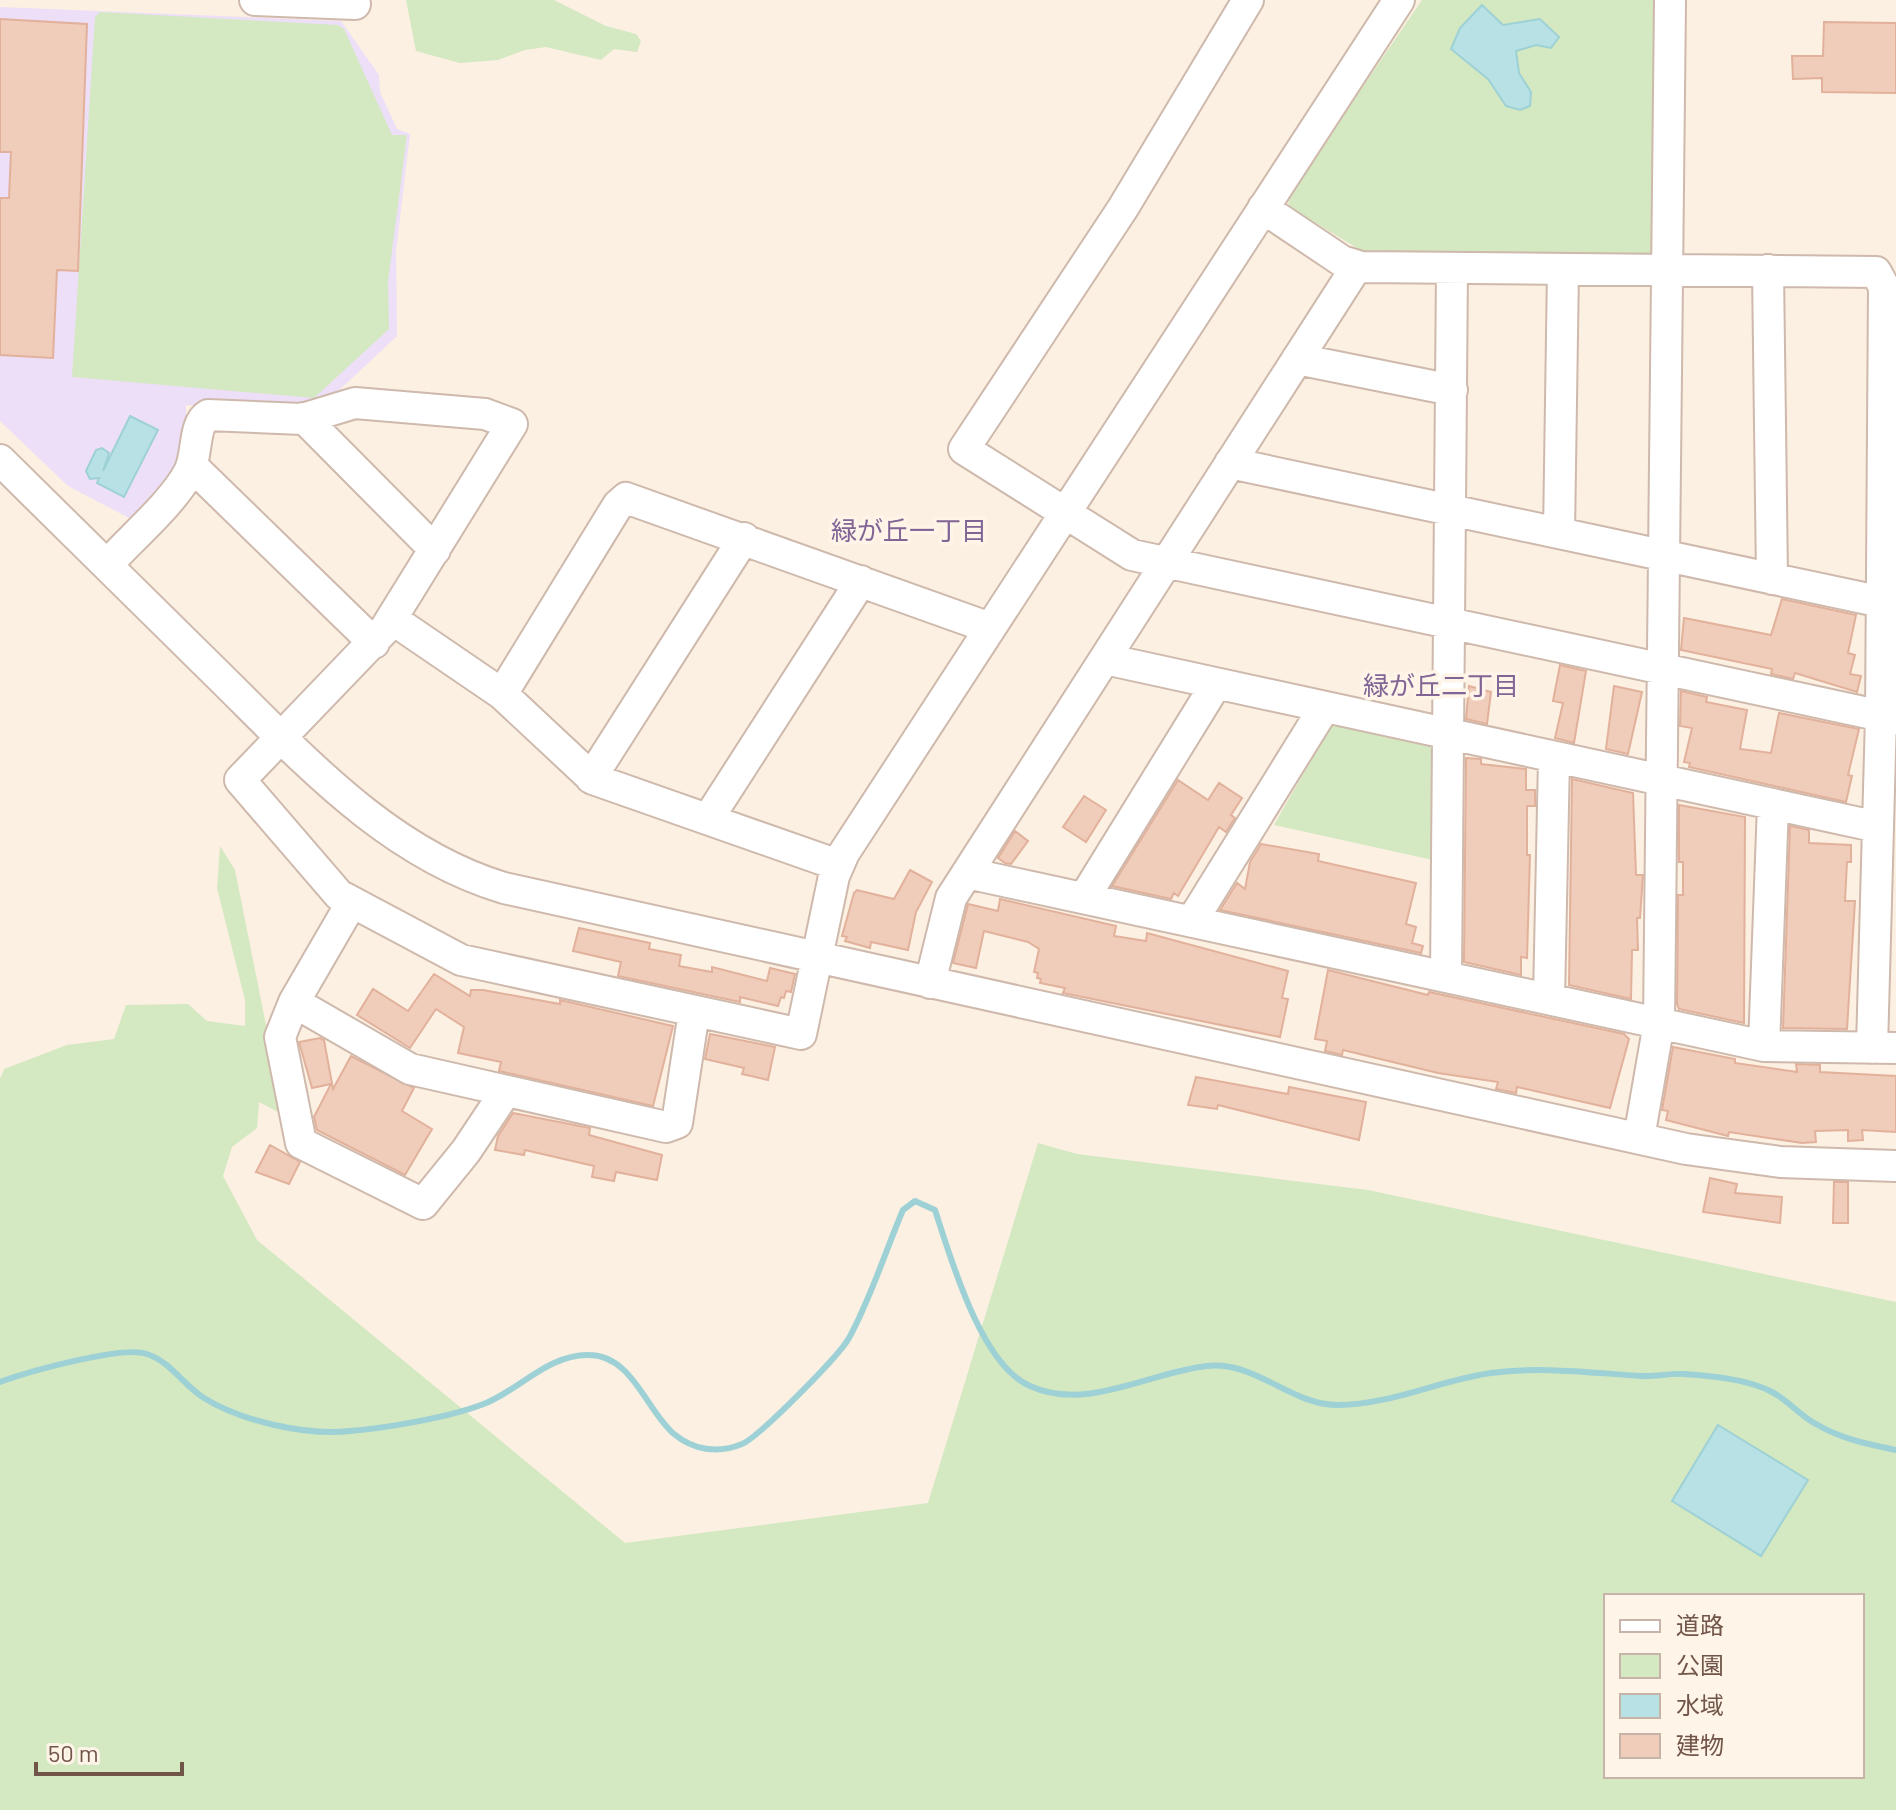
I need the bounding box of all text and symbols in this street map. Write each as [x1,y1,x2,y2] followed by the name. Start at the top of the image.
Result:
[831,514,987,545] district label: 緑が丘一丁目
[1363,669,1519,700] district label: 緑が丘二丁目
[1604,1594,1864,1778] legend
[1676,1610,1724,1639] text: 道路
[1676,1650,1724,1679] text: 公園
[1676,1690,1724,1719] text: 水域
[36,1726,182,1776] scale bar
[1676,1730,1724,1759] text: 建物
[48,1738,99,1767] text: 50 m

